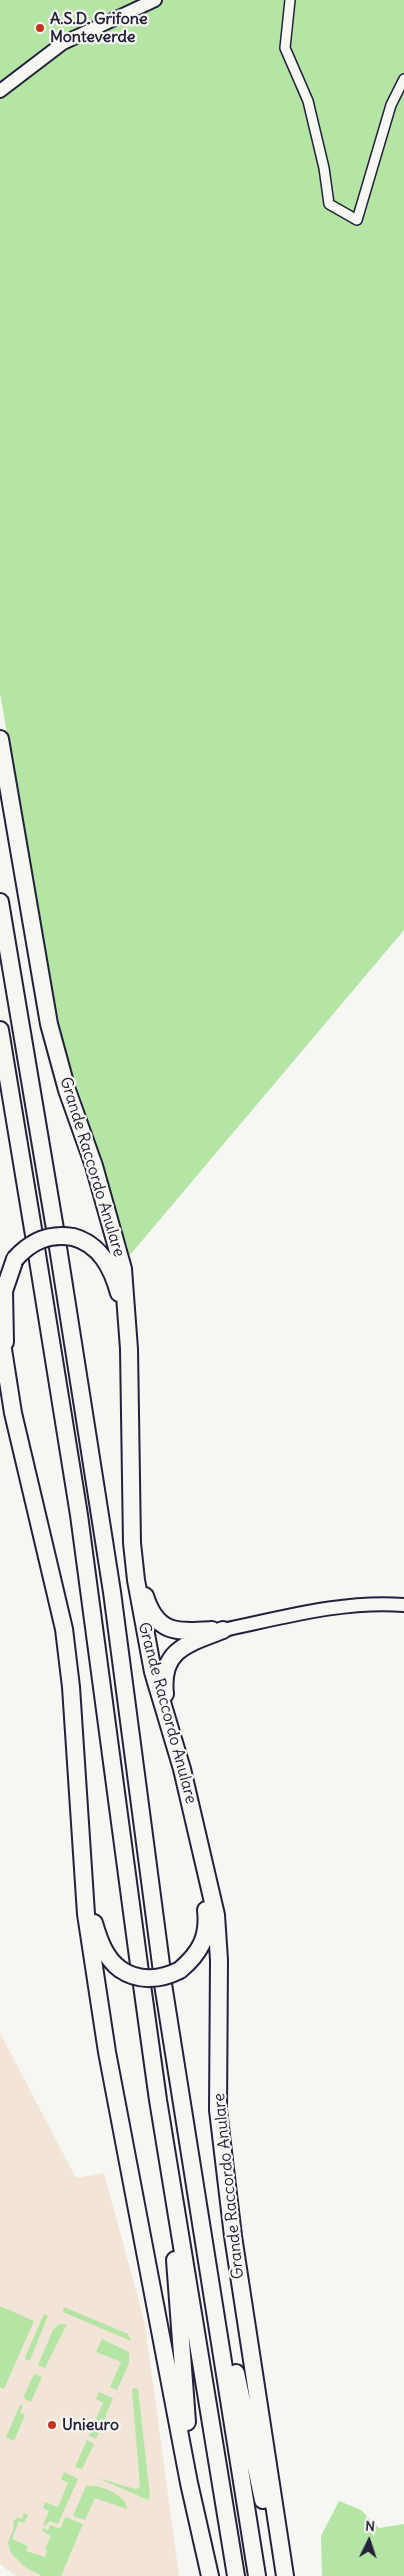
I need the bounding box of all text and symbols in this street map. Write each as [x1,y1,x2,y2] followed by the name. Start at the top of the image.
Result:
[50,9,148,47] place label: A.S.D. Grifone Monteverde
[34,22,46,34] marker: A.S.D. Grifone Monteverde
[55,1075,129,1259] street label: Grande Raccordo Anulare
[134,1620,200,1806] street label: Grande Raccordo Anulare
[210,2092,248,2280] street label: Grande Raccordo Anulare
[62,2415,119,2435] place label: Unieuro
[46,2419,58,2431] marker: Unieuro
[344,2516,394,2566] north arrow
[365,2517,376,2535] text: N

